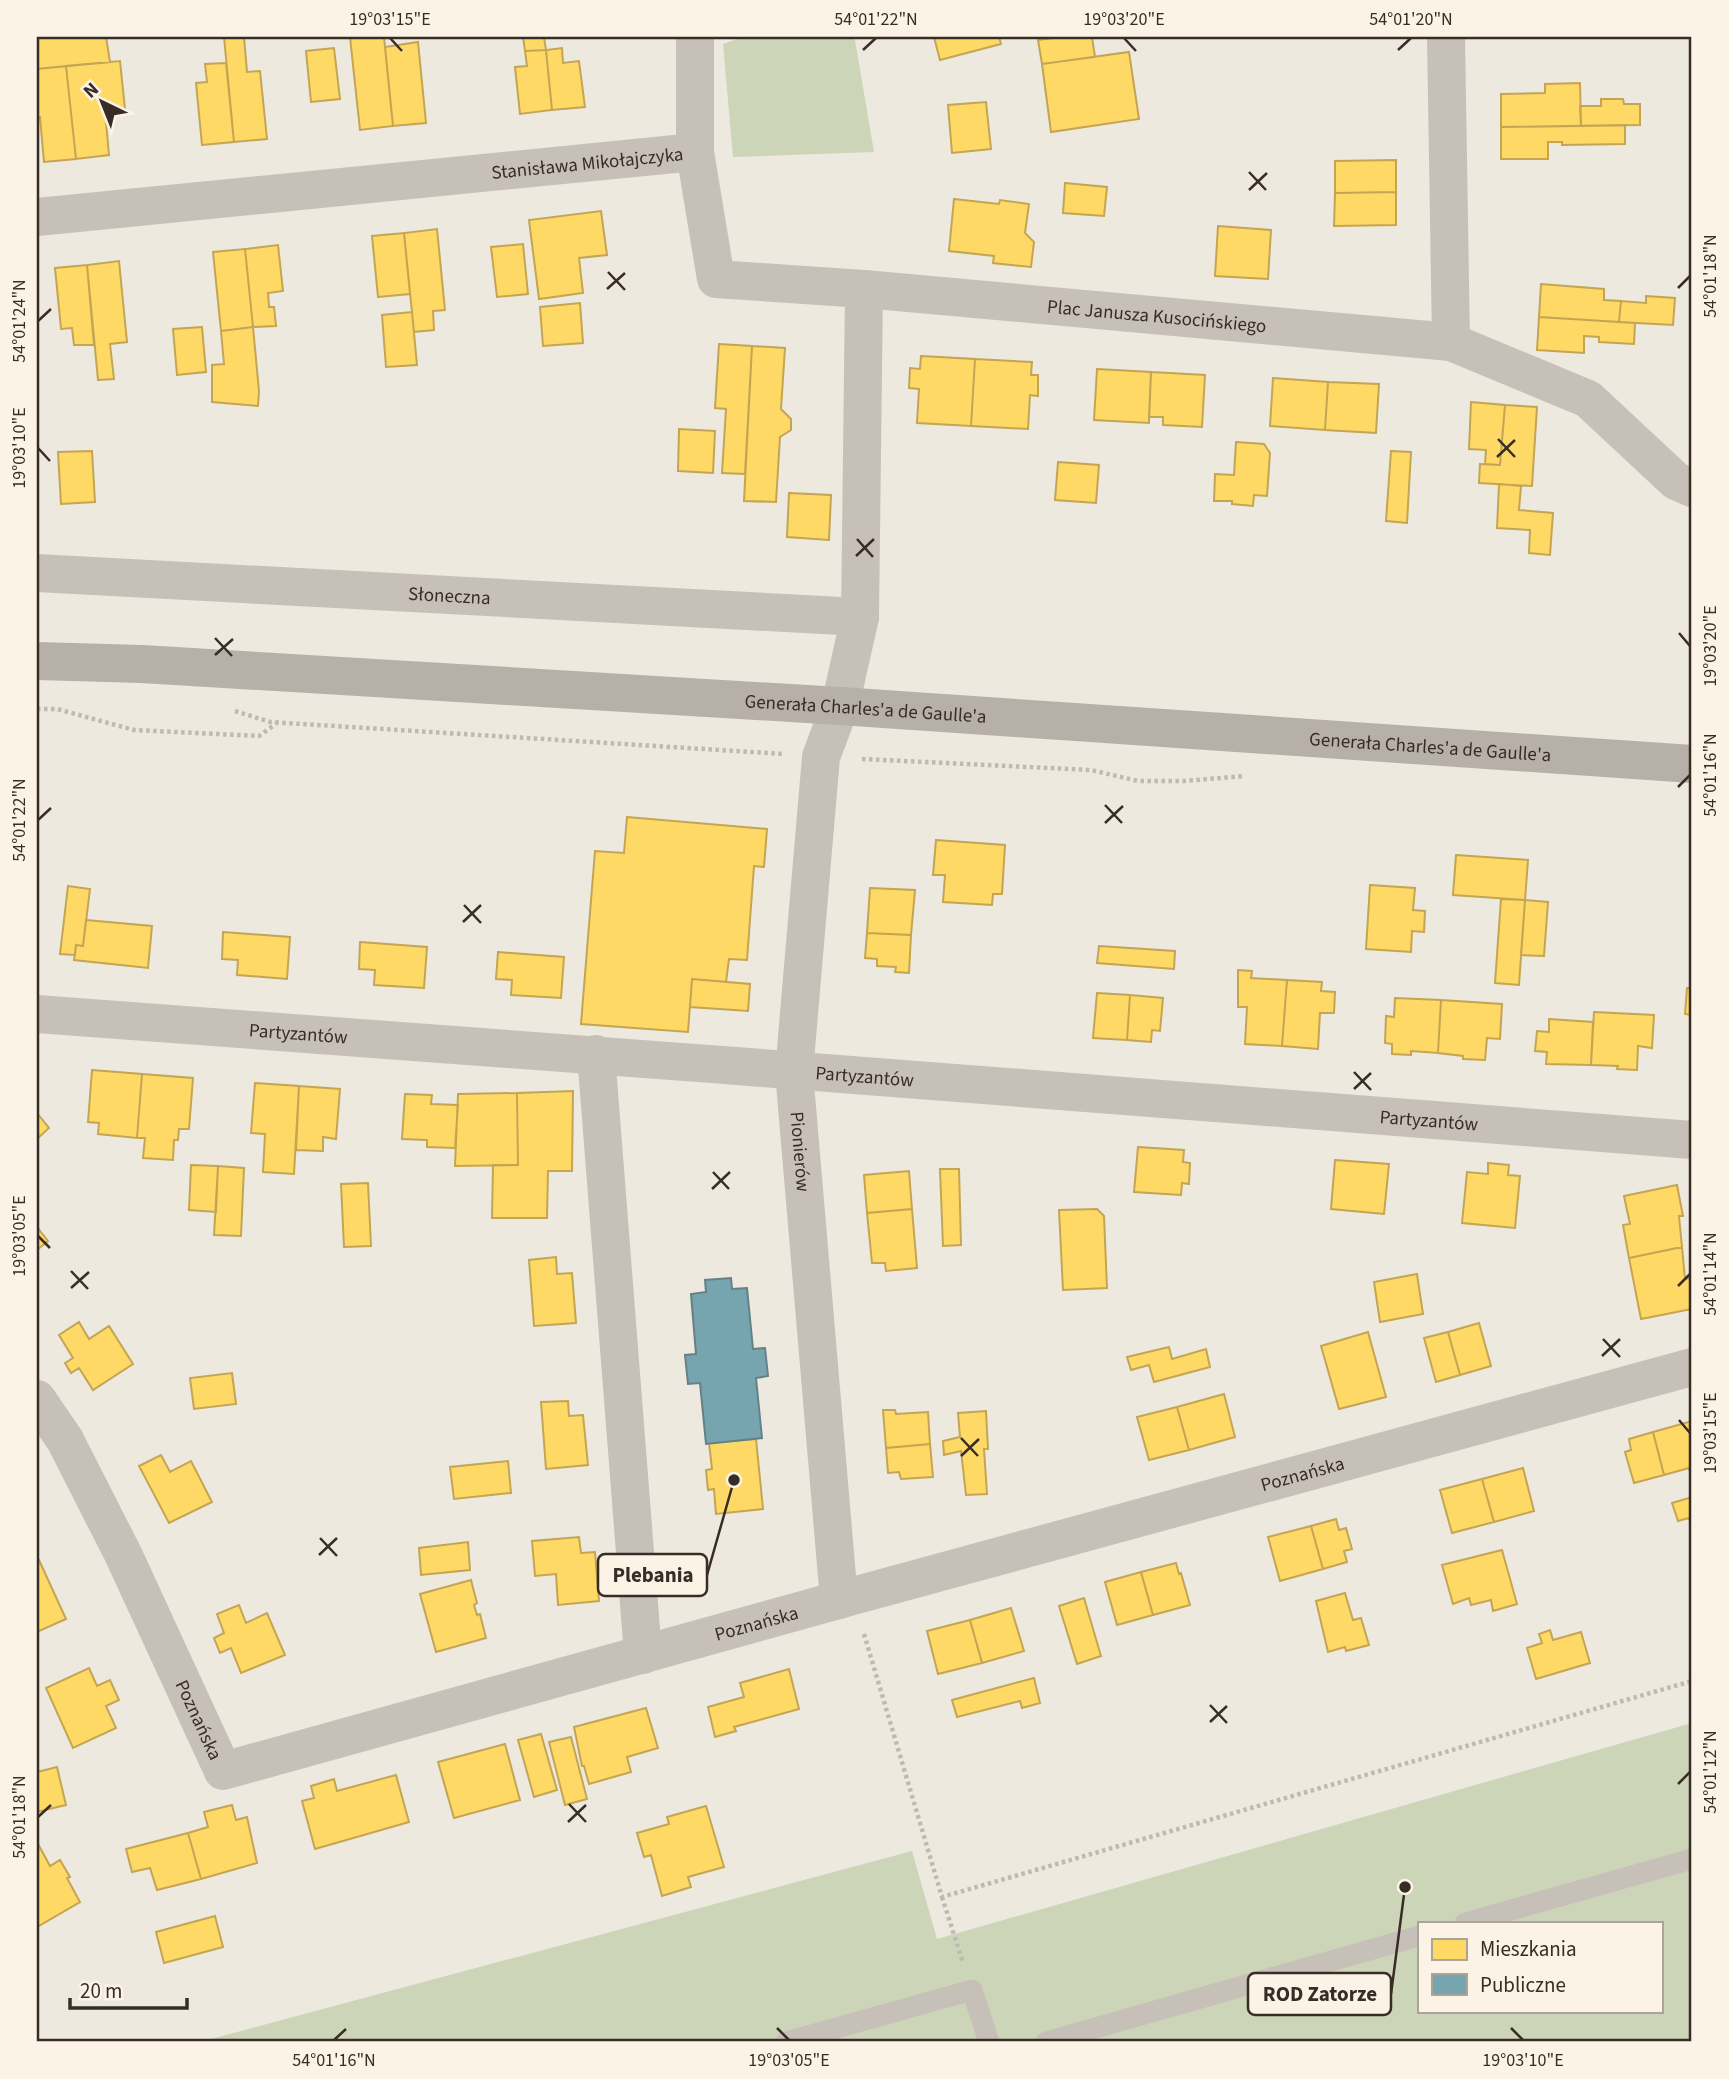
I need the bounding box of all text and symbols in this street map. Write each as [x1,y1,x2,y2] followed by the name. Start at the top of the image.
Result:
[349,7,431,32] text: 19°03'15"E
[834,7,918,32] text: 54°01'22"N
[1083,7,1165,32] text: 19°03'20"E
[1369,7,1453,32] text: 54°01'20"N
[66,66,136,136] north arrow
[78,76,105,105] text: N
[490,141,685,187] street label: Stanisława Mikołajczyka
[1698,234,1723,318] text: 54°01'18"N
[7,279,32,363] text: 54°01'24"N
[1046,294,1268,340] street label: Plac Janusza Kusocińskiego
[7,407,32,489] text: 19°03'10"E
[407,581,491,612] street label: Słoneczna
[1698,605,1723,687] text: 19°03'20"E
[744,688,987,731] street label: Generała Charles'a de Gaulle'a
[1308,726,1552,769] street label: Generała Charles'a de Gaulle'a
[1698,733,1723,817] text: 54°01'16"N
[7,778,32,862] text: 54°01'22"N
[248,1017,349,1052] street label: Partyzantów
[814,1060,915,1095] street label: Partyzantów
[1379,1104,1479,1139] street label: Partyzantów
[782,1110,816,1193] street label: Pionierów
[7,1195,32,1277] text: 19°03'05"E
[1698,1232,1723,1316] text: 54°01'14"N
[1698,1392,1723,1474] text: 19°03'15"E
[1258,1451,1348,1499] street label: Poznańska
[598,1554,707,1596] callout: Plebania
[612,1560,694,1590] text: Plebania
[712,1600,802,1649] street label: Poznańska
[168,1676,228,1765] street label: Poznańska
[1698,1730,1723,1814] text: 54°01'12"N
[7,1775,32,1859] text: 54°01'18"N
[1418,1922,1662,2012] legend
[1480,1934,1577,1964] text: Mieszkania
[70,1967,187,2011] scale bar
[1480,1970,1566,2000] text: Publiczne
[1248,1973,1391,2015] callout: ROD Zatorze
[80,1976,122,2006] text: 20 m
[1263,1979,1377,2009] text: ROD Zatorze
[292,2048,376,2073] text: 54°01'16"N
[748,2048,830,2073] text: 19°03'05"E
[1482,2048,1564,2073] text: 19°03'10"E

